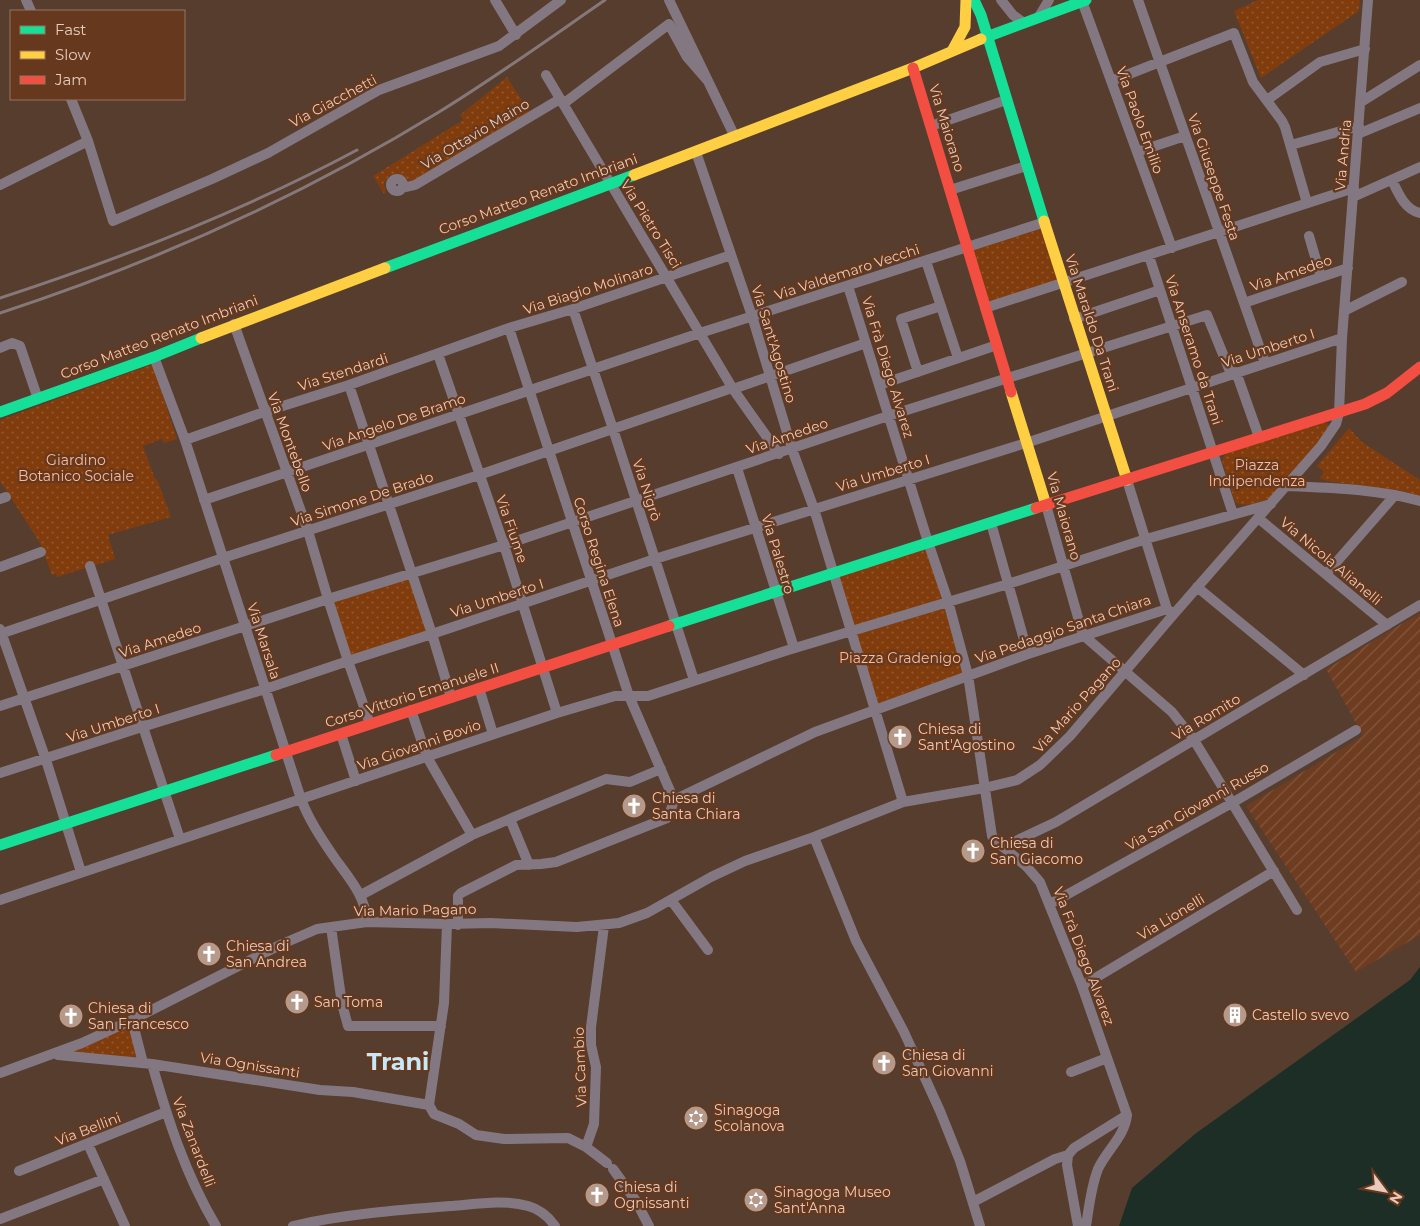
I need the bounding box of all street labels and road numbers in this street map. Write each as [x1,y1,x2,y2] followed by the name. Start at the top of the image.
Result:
[1112,64,1168,176] street label: Via Paolo Emilio
[286,70,380,132] street label: Via Giacchetti
[925,82,969,174] street label: Via Maiorano
[417,94,533,174] street label: Via Ottavio Maino
[1184,111,1244,243] street label: Via Giuseppe Festa
[1331,118,1355,192] street label: Via Andria
[436,150,640,238] street label: Corso Matteo Renato Imbriani
[617,176,685,272] street label: Via Pietro Tisci
[772,240,922,304] street label: Via Valdemaro Vecchi
[1248,251,1334,295] street label: Via Amedeo
[1061,252,1123,394] street label: Via Maraldo Da Trani
[521,259,655,318] street label: Via Biagio Molinaro
[1161,273,1227,427] street label: Via Anseramo da Trani
[748,283,801,405] street label: Via Sant'Agostino
[58,291,260,383] street label: Corso Matteo Renato Imbriani
[858,294,918,440] street label: Via Frà Diego Alvarez
[1219,324,1317,372] street label: Via Umberto I
[296,349,390,395] street label: Via Stendardi
[320,389,468,455] street label: Via Angelo De Bramo
[264,390,316,495] street label: Via Montebello
[744,414,830,458] street label: Via Amedeo
[834,450,932,496] street label: Via Umberto I
[629,457,666,524] street label: Via Nigrò
[289,467,436,531] street label: Via Simone De Brado
[1043,470,1085,562] street label: Via Maiorano
[492,493,532,565] street label: Via Fiume
[569,495,629,629] street label: Corso Regina Elena
[757,512,799,596] street label: Via Palestro
[1276,513,1386,609] street label: Via Nicola Alianelli
[448,574,546,622] street label: Via Umberto I
[973,590,1153,668] street label: Via Pedaggio Santa Chiara
[243,600,285,682] street label: Via Marsala
[117,618,204,662] street label: Via Amedeo
[1029,653,1125,757] street label: Via Mario Pagano
[323,658,501,732] street label: Corso Vittorio Emanuele II
[1168,689,1244,744] street label: Via Romito
[64,699,162,747] street label: Via Umberto I
[355,715,483,775] street label: Via Giovanni Bovio
[1122,758,1272,854] street label: Via San Giovanni Russo
[1049,884,1119,1028] street label: Via Frà Diego Alvarez
[1134,890,1208,944] street label: Via Lionelli
[353,900,477,920] street label: Via Mario Pagano
[570,1026,590,1107] street label: Via Cambio
[199,1048,301,1082] street label: Via Ognissanti
[169,1094,219,1190] street label: Via Zanardelli
[53,1108,123,1150] street label: Via Bellini

